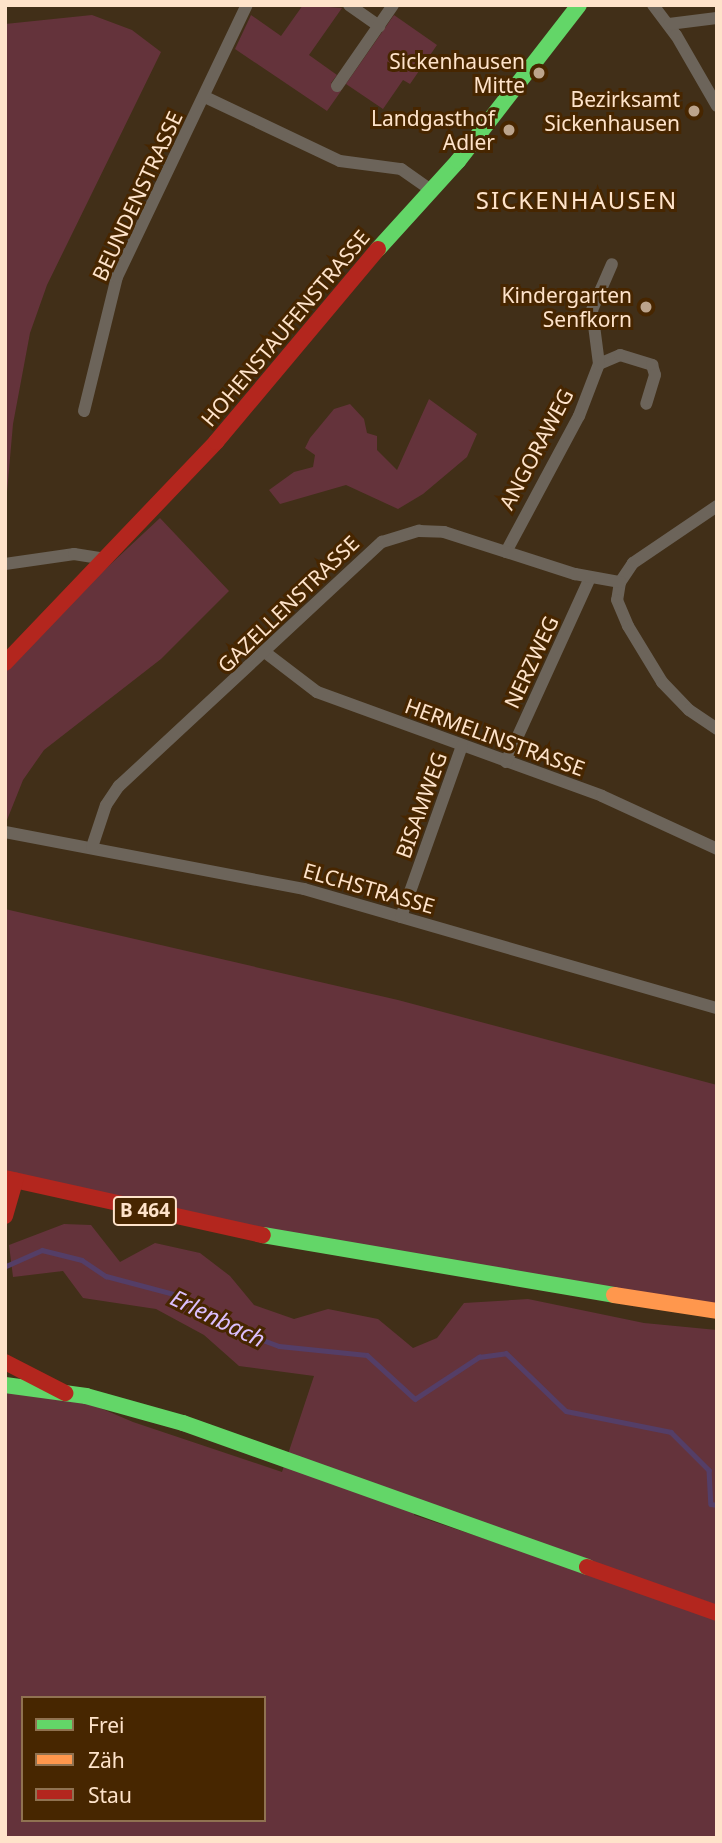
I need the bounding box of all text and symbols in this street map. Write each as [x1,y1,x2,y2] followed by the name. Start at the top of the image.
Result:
[389,48,525,98] place label: Sickenhausen Mitte
[531,65,547,81] marker: Sickenhausen Mitte
[544,86,680,136] place label: Bezirksamt Sickenhausen
[686,103,702,119] marker: Bezirksamt Sickenhausen
[371,105,495,155] place label: Landgasthof Adler
[87,107,187,285] street label: BEUNDENSTRASSE
[501,122,517,138] marker: Landgasthof Adler
[477,186,677,214] district label: SICKENHAUSEN
[195,225,375,431] street label: HOHENSTAUFENSTRASSE
[502,282,632,332] place label: Kindergarten Senfkorn
[638,299,654,315] marker: Kindergarten Senfkorn
[494,384,578,514] street label: ANGORAWEG
[212,530,364,678] street label: GAZELLENSTRASSE
[499,612,563,712] street label: NERZWEG
[402,693,588,781] street label: HERMELINSTRASSE
[390,748,452,862] street label: BISAMWEG
[300,857,438,919] street label: ELCHSTRASSE
[112,1196,178,1226] road number: B 464
[166,1283,270,1353] water label: Erlenbach
[21,1696,266,1822] legend
[88,1711,124,1739] text: Frei
[88,1746,125,1774] text: Zäh
[88,1781,132,1809] text: Stau

